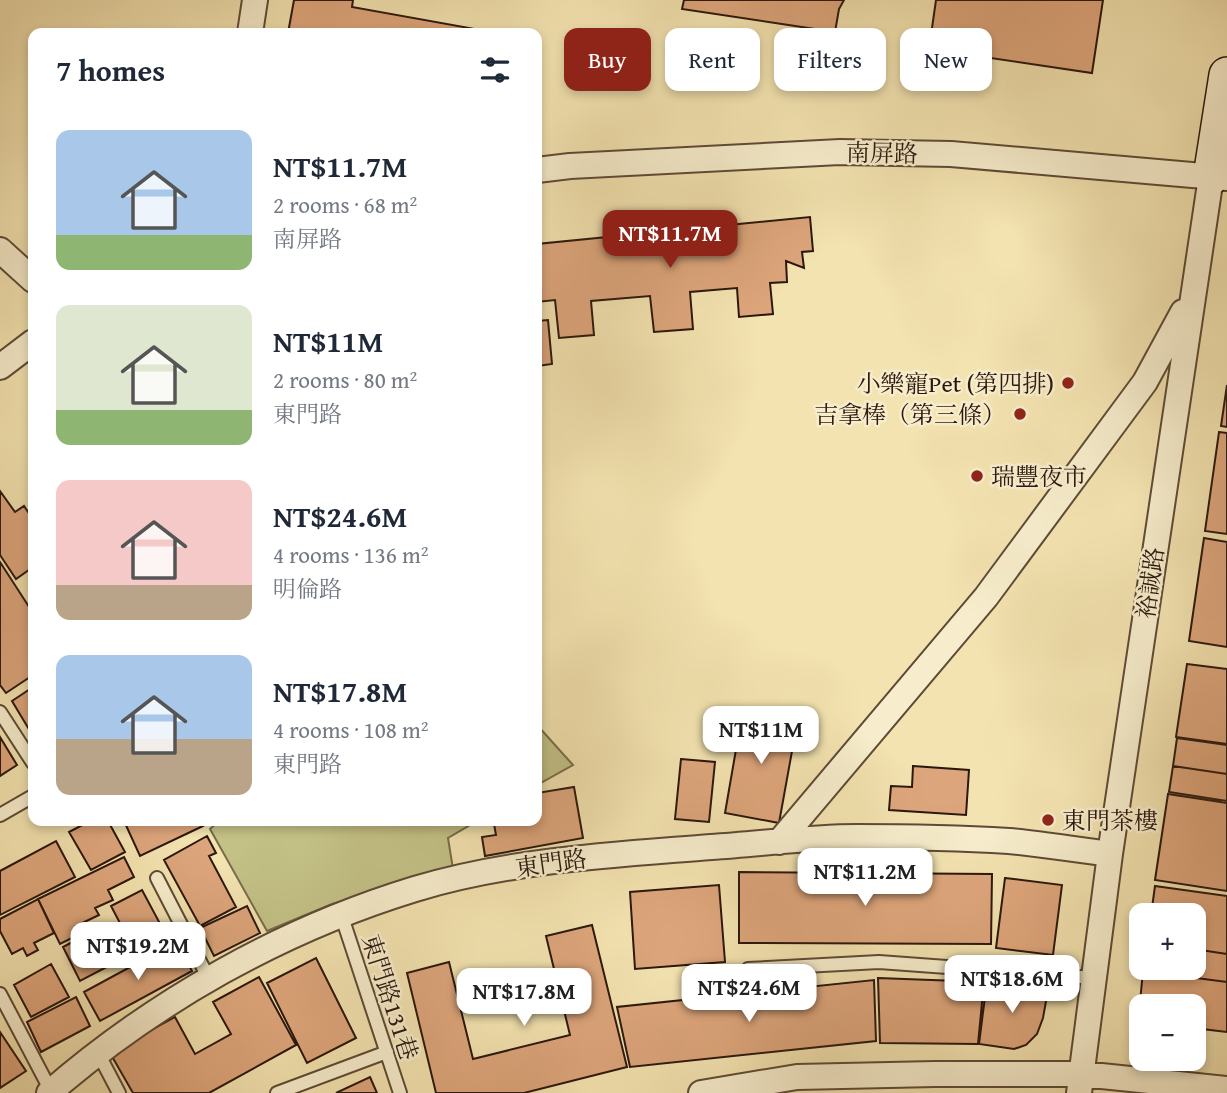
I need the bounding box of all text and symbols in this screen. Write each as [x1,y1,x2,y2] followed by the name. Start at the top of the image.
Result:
[564,28,651,91] chip: Buy
[665,28,760,91] chip: Rent
[774,28,886,91] chip: Filters
[900,28,992,91] chip: New
[56,48,165,92] text: 7 homes
[476,51,514,89] icon: filters
[846,135,918,171] street label: 南屏路
[273,144,407,188] text: NT$11.7M
[112,158,196,242] icon: home
[273,188,417,221] text: 2 rooms · 68 m²
[598,210,742,270] pin: NT$11.7M
[619,216,721,249] text: NT$11.7M
[273,222,342,255] text: 南屏路
[273,319,383,363] text: NT$11M
[112,333,196,417] icon: home
[273,363,417,396] text: 2 rooms · 80 m²
[857,366,1054,401] place label: 小樂寵Pet (第四排)
[1060,375,1076,391] marker: 小樂寵Pet (第四排)
[273,397,342,430] text: 東門路
[814,397,1006,432] place label: 吉拿棒（第三條）
[1012,406,1028,422] marker: 吉拿棒（第三條）
[991,459,1087,494] place label: 瑞豐夜市
[969,468,985,484] marker: 瑞豐夜市
[273,494,407,538] text: NT$24.6M
[112,508,196,592] icon: home
[273,538,428,571] text: 4 rooms · 136 m²
[1128,545,1172,621] street label: 裕誠路
[273,572,342,605] text: 明倫路
[273,669,407,713] text: NT$17.8M
[112,683,196,767] icon: home
[704,706,818,766] pin: NT$11M
[719,712,803,745] text: NT$11M
[273,713,428,746] text: 4 rooms · 108 m²
[273,747,342,780] text: 東門路
[1062,803,1158,838] place label: 東門茶樓
[1040,812,1056,828] marker: 東門茶樓
[513,841,589,885] street label: 東門路
[793,848,937,908] pin: NT$11.2M
[814,854,916,887] text: NT$11.2M
[1129,903,1206,1071] map controls
[1129,903,1206,980] button: +
[66,922,210,982] pin: NT$19.2M
[87,928,189,961] text: NT$19.2M
[353,929,427,1065] street label: 東門路131巷
[940,956,1084,1015] pin: NT$18.6M
[961,961,1063,994] text: NT$18.6M
[677,964,821,1024] pin: NT$24.6M
[452,968,596,1028] pin: NT$17.8M
[698,970,800,1003] text: NT$24.6M
[473,974,575,1007] text: NT$17.8M
[1129,994,1206,1071] button: −

